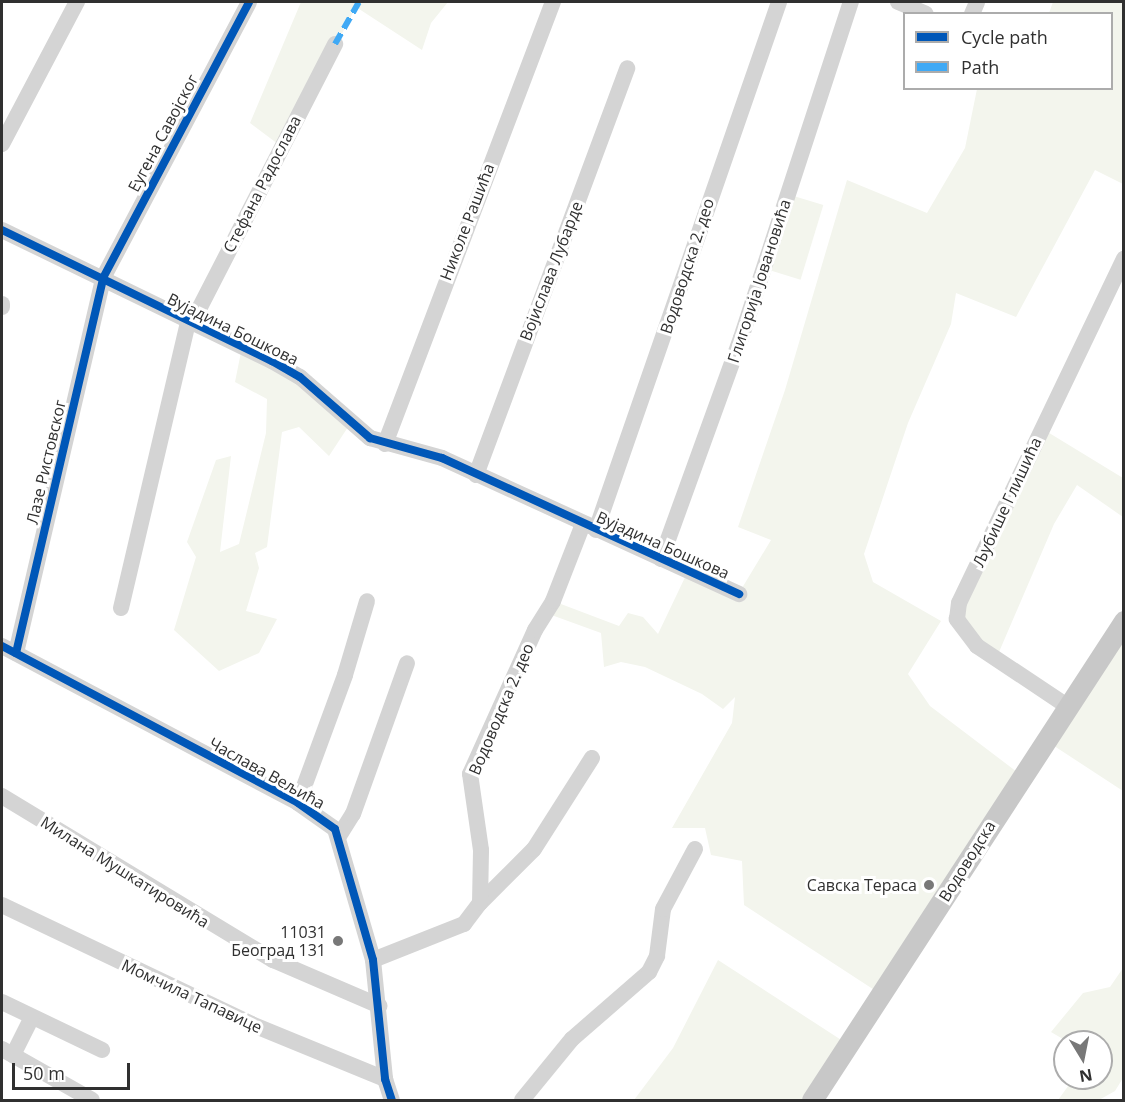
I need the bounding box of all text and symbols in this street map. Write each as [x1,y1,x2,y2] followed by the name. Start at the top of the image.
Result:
[903,12,1113,90] legend
[961,25,1048,49] text: Cycle path
[961,55,999,79] text: Path
[124,71,202,195] street label: Еугена Савојског
[219,112,305,256] street label: Стефана Радослава
[436,161,498,283] street label: Николе Рашића
[656,196,718,336] street label: Водоводска 2. део
[723,197,795,365] street label: Глигорија Јовановића
[516,199,586,343] street label: Војислава Лубарде
[164,289,302,369] street label: Вујадина Бошкова
[22,398,70,526] street label: Лазе Ристовског
[969,434,1045,570] street label: Љубише Глишића
[594,507,732,583] street label: Вујадина Бошкова
[465,640,537,778] street label: Водоводска 2. део
[206,733,328,813] street label: Часлава Вељића
[37,812,213,932] street label: Милана Мушкатировића
[935,817,999,905] street label: Водоводска
[807,875,917,895] place label: Савска Тераса
[922,878,936,892] marker: Савска Тераса
[231,922,326,960] place label: 11031 Београд 131
[331,934,345,948] marker: 11031 Београд 131
[119,955,265,1037] street label: Момчила Тапавице
[1053,1030,1113,1090] north arrow
[15,1051,134,1089] scale bar
[23,1061,65,1085] text: 50 m
[1077,1064,1094,1088] text: N

